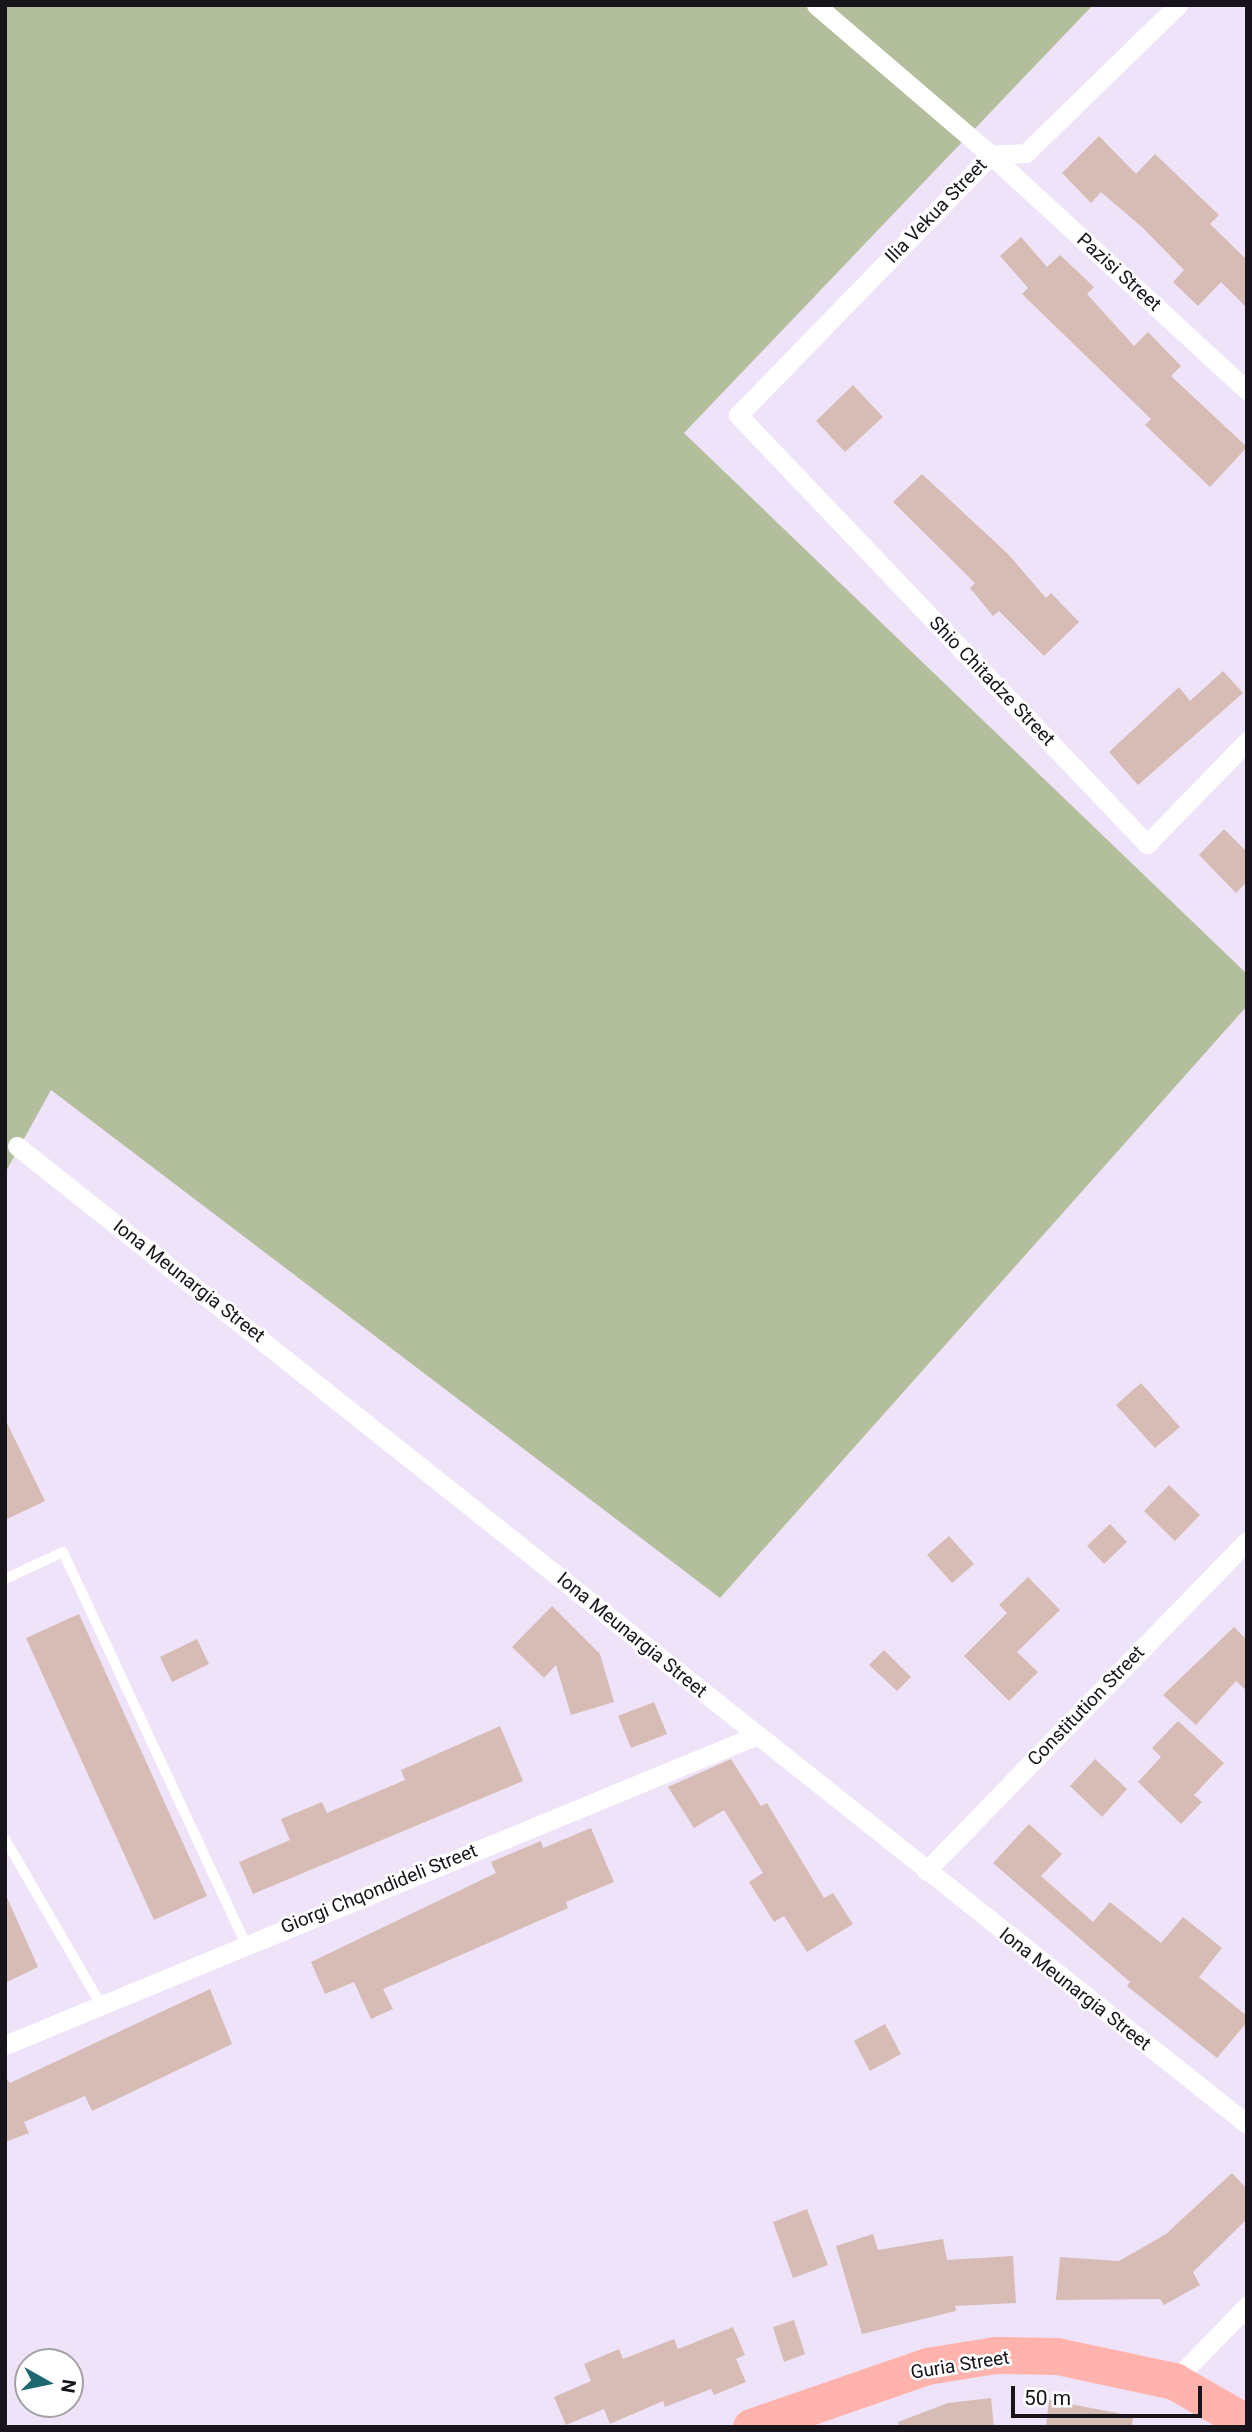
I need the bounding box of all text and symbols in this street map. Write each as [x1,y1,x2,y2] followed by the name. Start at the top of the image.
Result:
[880,154,992,268] street label: Ilia Vekua Street
[1072,228,1166,316] street label: Pazisi Street
[924,612,1060,750] street label: Shio Chitadze Street
[109,1215,269,1347] street label: Iona Meunargia Street
[552,1568,712,1702] street label: Iona Meunargia Street
[1023,1641,1149,1771] street label: Constitution Street
[277,1839,481,1939] street label: Giorgi Chqondideli Street
[995,1923,1155,2055] street label: Iona Meunargia Street
[909,2346,1011,2384] street label: Guria Street
[14,2348,84,2418] north arrow
[1014,2372,1205,2416] scale bar
[56,2378,81,2394] text: N
[1024,2386,1071,2410] text: 50 m

